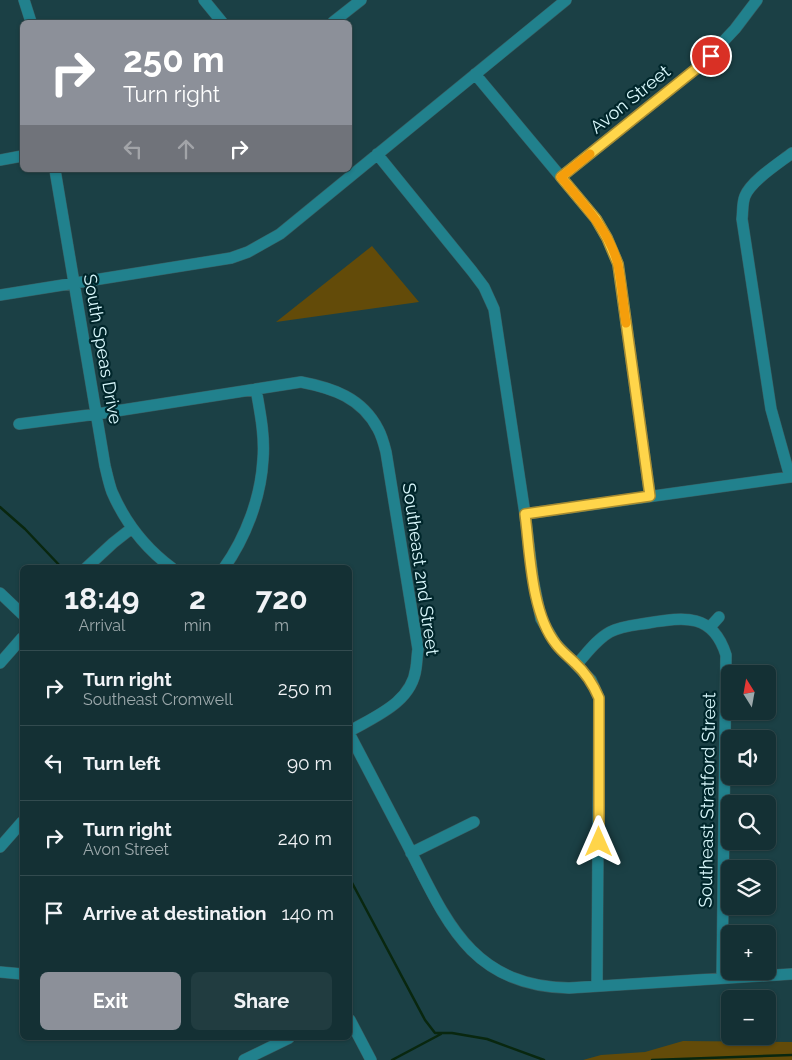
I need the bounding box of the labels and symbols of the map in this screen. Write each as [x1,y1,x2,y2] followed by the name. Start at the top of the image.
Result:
[690,35,732,77] pin
[586,60,674,138] street label: Avon Street
[79,272,127,426] street label: South Speas Drive
[398,481,444,657] street label: Southeast 2nd Street
[721,665,776,720] north arrow
[695,692,719,908] street label: Southeast Stratford Street
[572,815,624,867] position arrow

